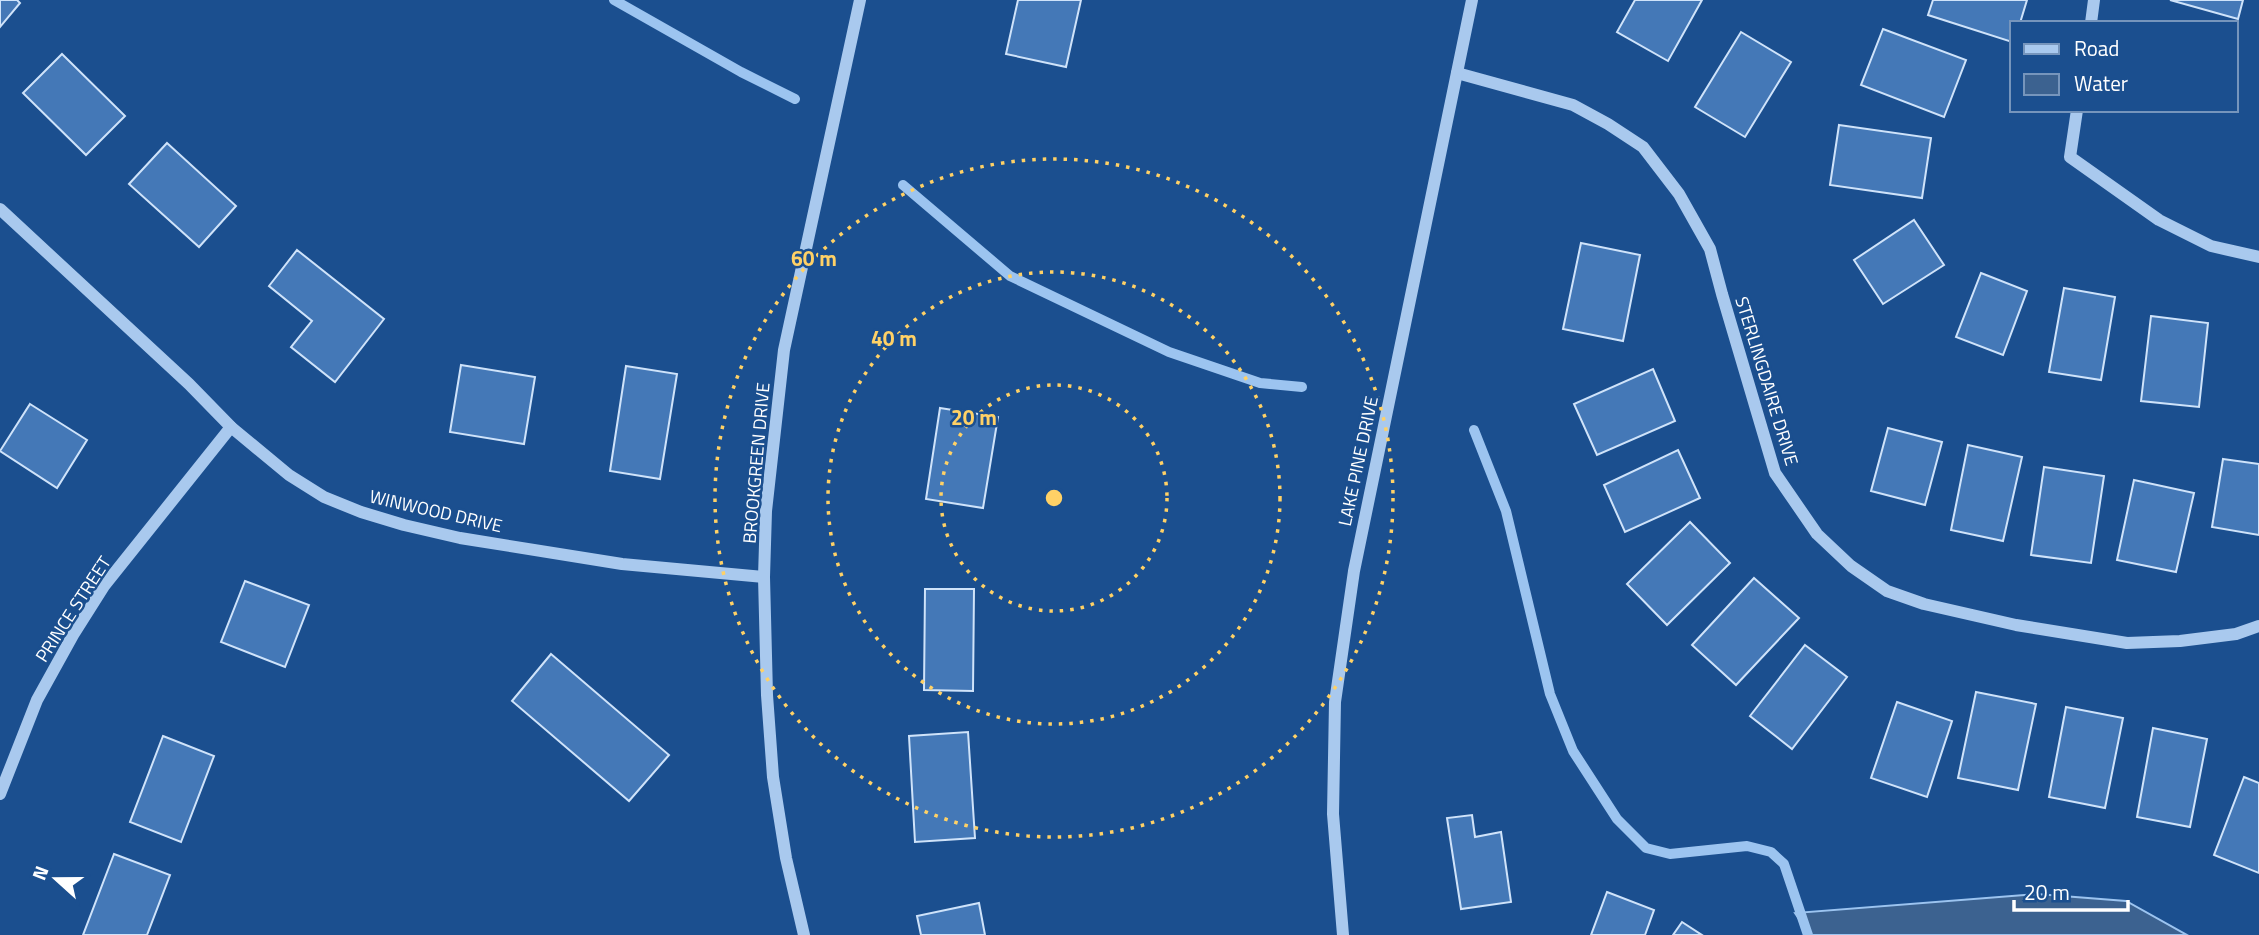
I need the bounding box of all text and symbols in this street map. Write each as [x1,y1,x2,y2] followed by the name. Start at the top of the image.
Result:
[2010,21,2238,112] legend
[2074,32,2119,64] text: Road
[2074,67,2128,99] text: Water
[791,242,837,274] text: 60 m
[1728,293,1806,469] street label: STERLINGDAIRE DRIVE
[871,322,917,354] text: 40 m
[736,381,776,545] street label: BROOKGREEN DRIVE
[1331,393,1385,528] street label: LAKE PINE DRIVE
[951,401,997,433] text: 20 m
[367,483,505,539] street label: WINWOOD DRIVE
[1042,486,1066,510] centre of rings
[29,550,118,667] street label: PRINCE STREET
[21,844,91,914] north arrow
[24,861,56,884] text: N
[2014,869,2128,913] scale bar
[2024,876,2070,908] text: 20 m

